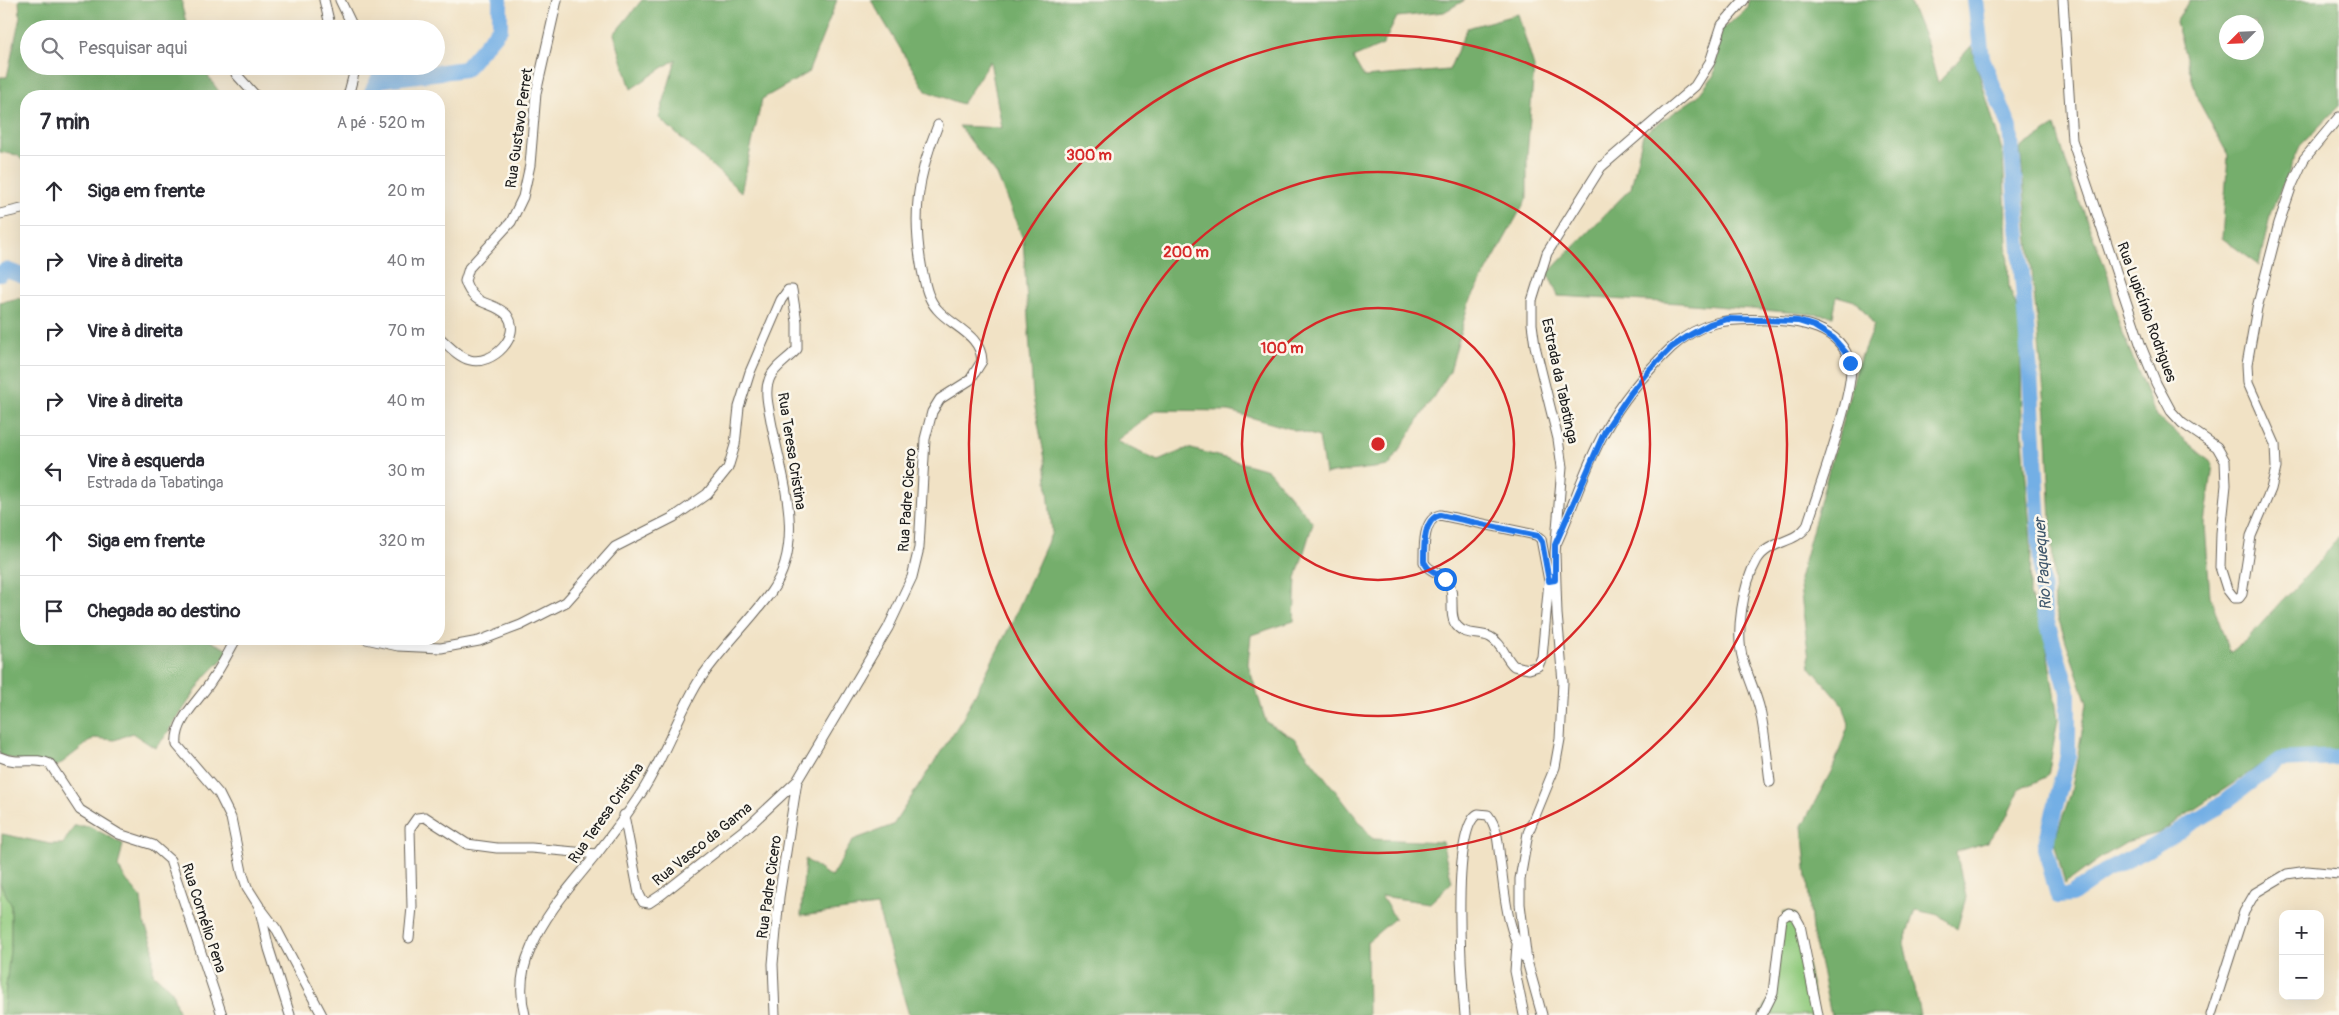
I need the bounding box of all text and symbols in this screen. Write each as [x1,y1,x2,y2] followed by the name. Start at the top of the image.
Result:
[2219,15,2264,60] north arrow
[20,20,445,75] search box
[38,34,66,62] icon: search
[78,36,187,60] text: Pesquisar aqui
[502,66,537,189] street label: Rua Gustavo Perret
[40,109,90,136] text: 7 min
[337,113,425,133] text: A pé · 520 m
[1066,146,1112,165] text: 300 m
[40,177,68,205] icon: ahead
[87,179,205,203] text: Siga em frente
[387,181,425,201] text: 20 m
[2112,239,2181,385] street label: Rua Lupicínio Rodrigues
[1163,243,1209,262] text: 200 m
[40,247,68,275] icon: right
[87,249,183,273] text: Vire à direita
[387,251,425,271] text: 40 m
[40,317,68,345] icon: right
[1537,317,1582,446] street label: Estrada da Tabatinga
[87,319,183,343] text: Vire à direita
[388,321,425,341] text: 70 m
[1261,339,1303,358] text: 100 m
[1839,352,1862,375] route end
[40,387,68,415] icon: right
[87,389,183,413] text: Vire à direita
[387,391,425,411] text: 40 m
[773,391,810,511] street label: Rua Teresa Cristina
[1369,435,1387,453] centre of rings
[894,447,921,553] street label: Rua Padre Cicero
[87,449,205,473] text: Vire à esquerda
[40,457,68,485] icon: left
[387,461,425,481] text: 30 m
[87,473,223,493] text: Estrada da Tabatinga
[2030,515,2056,611] water label: Rio Paquequer
[40,527,68,555] icon: ahead
[87,529,205,553] text: Siga em frente
[379,531,425,551] text: 320 m
[1434,568,1457,591] route start
[40,597,68,625] icon: arrive
[87,599,240,623] text: Chegada ao destino
[565,759,648,867] street label: Rua Teresa Cristina
[649,798,756,890] street label: Rua Vasco da Gama
[753,834,786,940] street label: Rua Padre Cicero
[177,861,230,975] street label: Rua Cornélio Pena
[2279,910,2324,1000] map controls
[2279,910,2324,955] button: +
[2279,955,2324,1000] button: −

